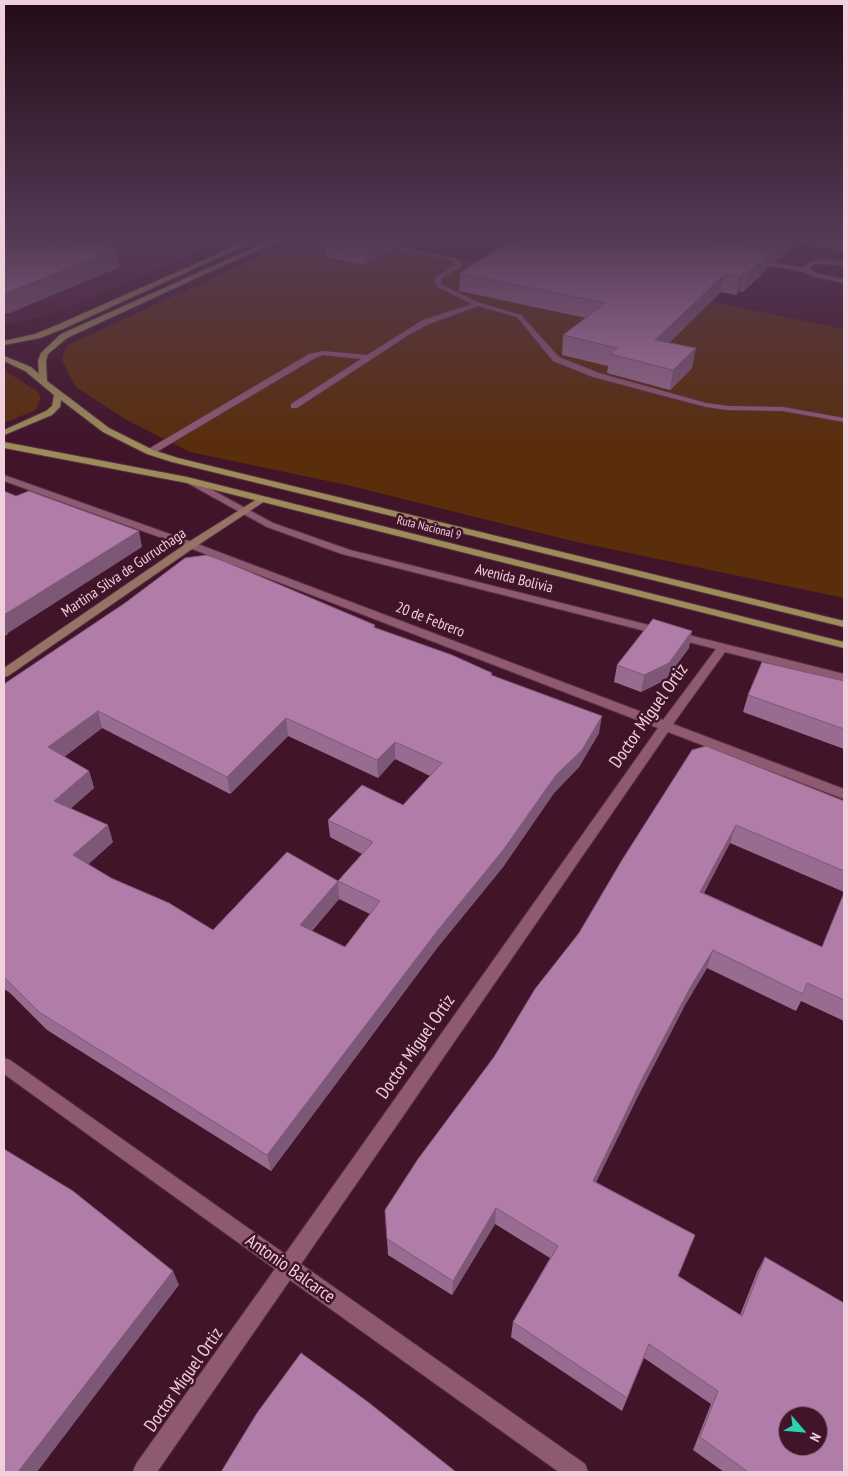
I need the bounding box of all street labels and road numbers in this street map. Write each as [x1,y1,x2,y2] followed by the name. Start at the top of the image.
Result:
[395,513,463,543] street label: Ruta Nacional 9
[58,525,190,621] street label: Martina Silva de Gurruchaga
[473,561,555,597] street label: Avenida Bolivia
[393,599,467,641] street label: 20 de Febrero
[605,660,693,772] street label: Doctor Miguel Ortiz
[372,991,460,1103] street label: Doctor Miguel Ortiz
[241,1230,339,1308] street label: Antonio Balcarce
[140,1324,228,1436] street label: Doctor Miguel Ortiz

